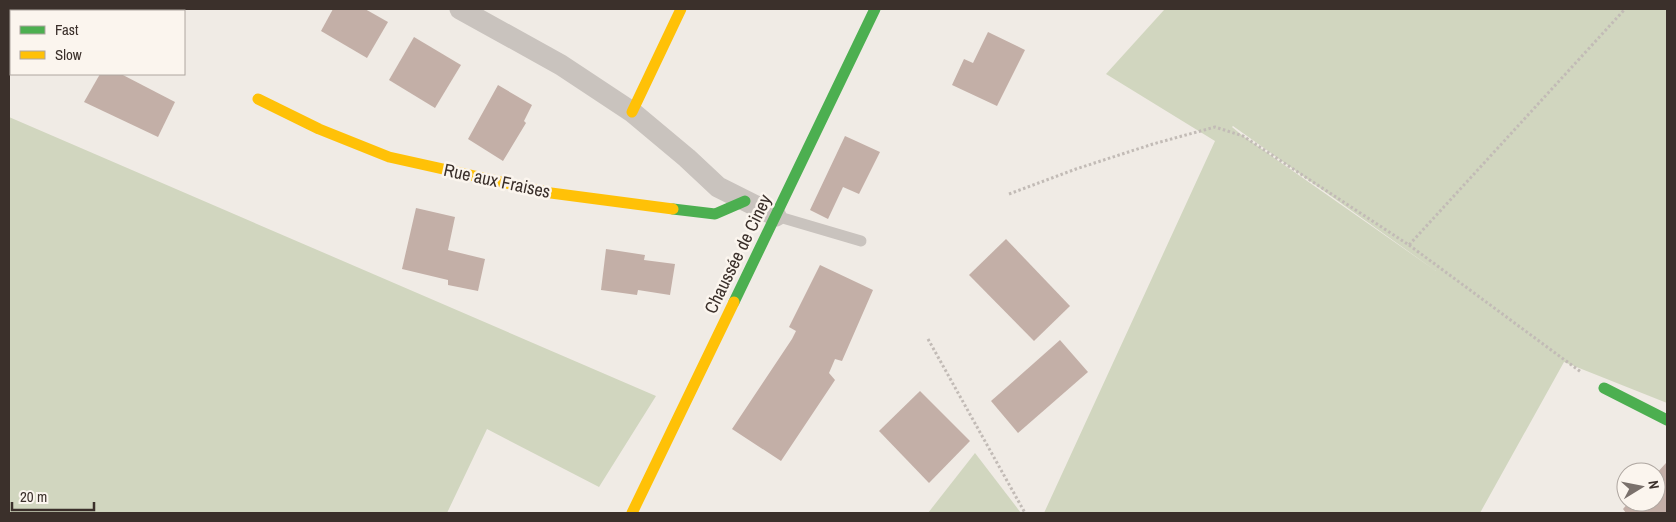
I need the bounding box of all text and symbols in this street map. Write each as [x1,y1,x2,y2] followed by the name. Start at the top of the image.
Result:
[10,10,185,75] legend
[55,19,79,40] text: Fast
[55,44,82,65] text: Slow
[442,157,553,204] street label: Rue aux Fraises
[698,189,777,318] street label: Chaussée de Ciney
[1616,462,1666,512] north arrow
[1644,479,1663,490] text: N
[12,480,95,512] scale bar
[20,486,47,507] text: 20 m

